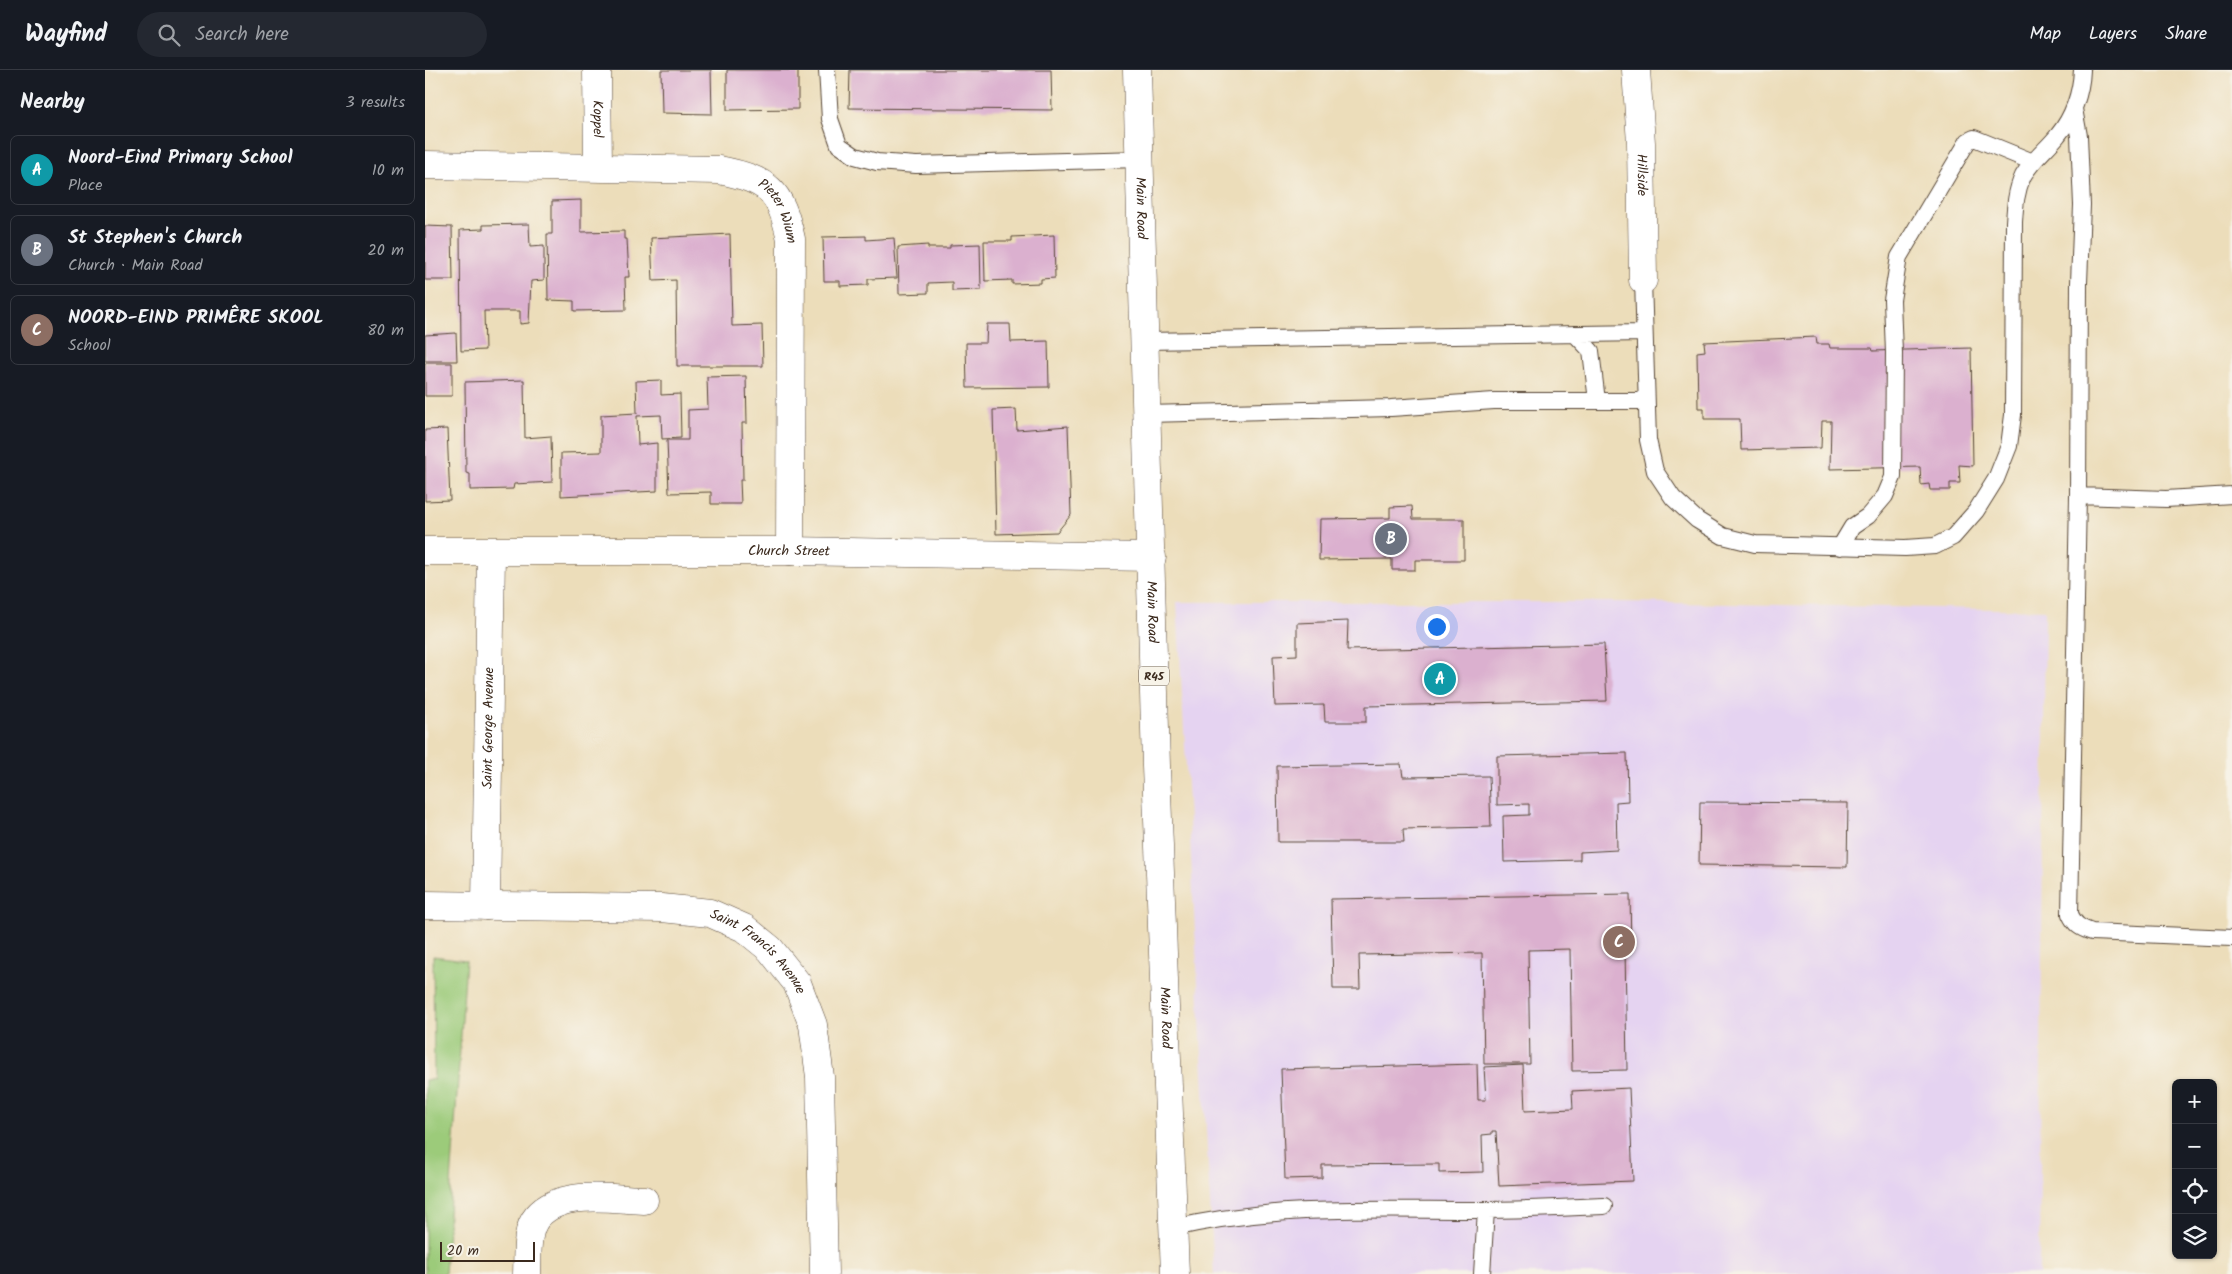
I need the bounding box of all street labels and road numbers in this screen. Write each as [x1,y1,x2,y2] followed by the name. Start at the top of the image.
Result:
[586,100,609,139] street label: Koppel
[1630,154,1653,197] street label: Hillside
[753,173,803,246] street label: Pieter Wium
[1129,177,1153,240] street label: Main Road
[748,540,831,563] street label: Church Street
[1140,580,1164,644] street label: Main Road
[477,666,500,789] street label: Saint George Avenue
[1139,666,1169,686] road number: R45
[706,903,811,998] street label: Saint Francis Avenue
[1153,986,1178,1050] street label: Main Road

